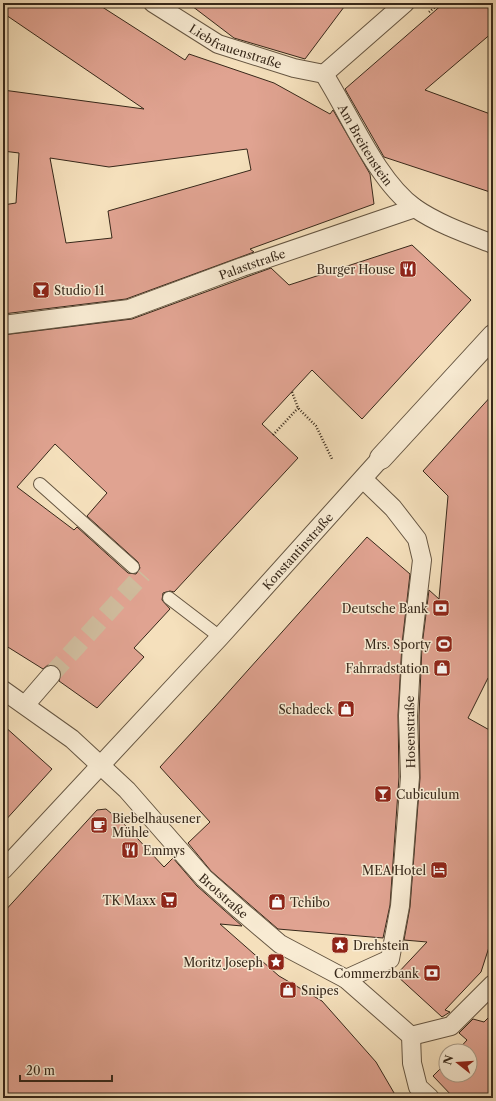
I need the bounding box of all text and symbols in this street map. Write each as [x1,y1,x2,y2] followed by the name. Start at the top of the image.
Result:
[187,20,284,71] street label: Liebfrauenstraße
[335,100,396,189] street label: Am Breitenstein
[217,245,287,282] street label: Palaststraße
[398,259,418,279] restaurant icon: Burger House
[317,262,395,277] place label: Burger House
[31,280,51,300] bar icon: Studio 11
[54,283,104,298] place label: Studio 11
[259,509,336,593] street label: Konstantinstraße
[431,598,451,618] bank icon: Deutsche Bank
[342,601,429,616] place label: Deutsche Bank
[434,634,454,654] sports icon: Mrs. Sporty
[364,637,431,652] place label: Mrs. Sporty
[432,658,452,678] shop icon: Fahrradstation
[346,661,429,676] place label: Fahrradstation
[402,695,418,768] street label: Hosenstraße
[336,699,356,719] shop icon: Schadeck
[278,702,334,717] place label: Schadeck
[373,784,393,804] bar icon: Cubiculum
[396,787,459,802] place label: Cubiculum
[112,811,201,840] place label: Biebelhausener Mühle
[89,815,109,835] cafe icon: Biebelhausener Mühle
[120,840,140,860] restaurant icon: Emmys
[143,843,185,858] place label: Emmys
[429,860,449,880] hotel icon: MEA Hotel
[362,863,426,878] place label: MEA Hotel
[196,870,252,921] street label: Brotstraße
[159,890,179,910] supermarket icon: TK Maxx
[267,892,287,912] shop icon: Tchibo
[102,893,156,908] place label: TK Maxx
[290,895,330,910] place label: Tchibo
[330,935,350,955] place icon: Drehstein
[353,938,410,953] place label: Drehstein
[266,952,286,972] place icon: Moritz Joseph
[183,955,263,970] place label: Moritz Joseph
[422,963,442,983] bank icon: Commerzbank
[334,966,420,981] place label: Commerzbank
[278,980,298,1000] shop icon: Snipes
[301,983,339,998] place label: Snipes
[438,1043,478,1083] north arrow
[440,1053,457,1067] text: N
[20,1057,112,1083] scale bar
[26,1063,55,1078] text: 20 m

